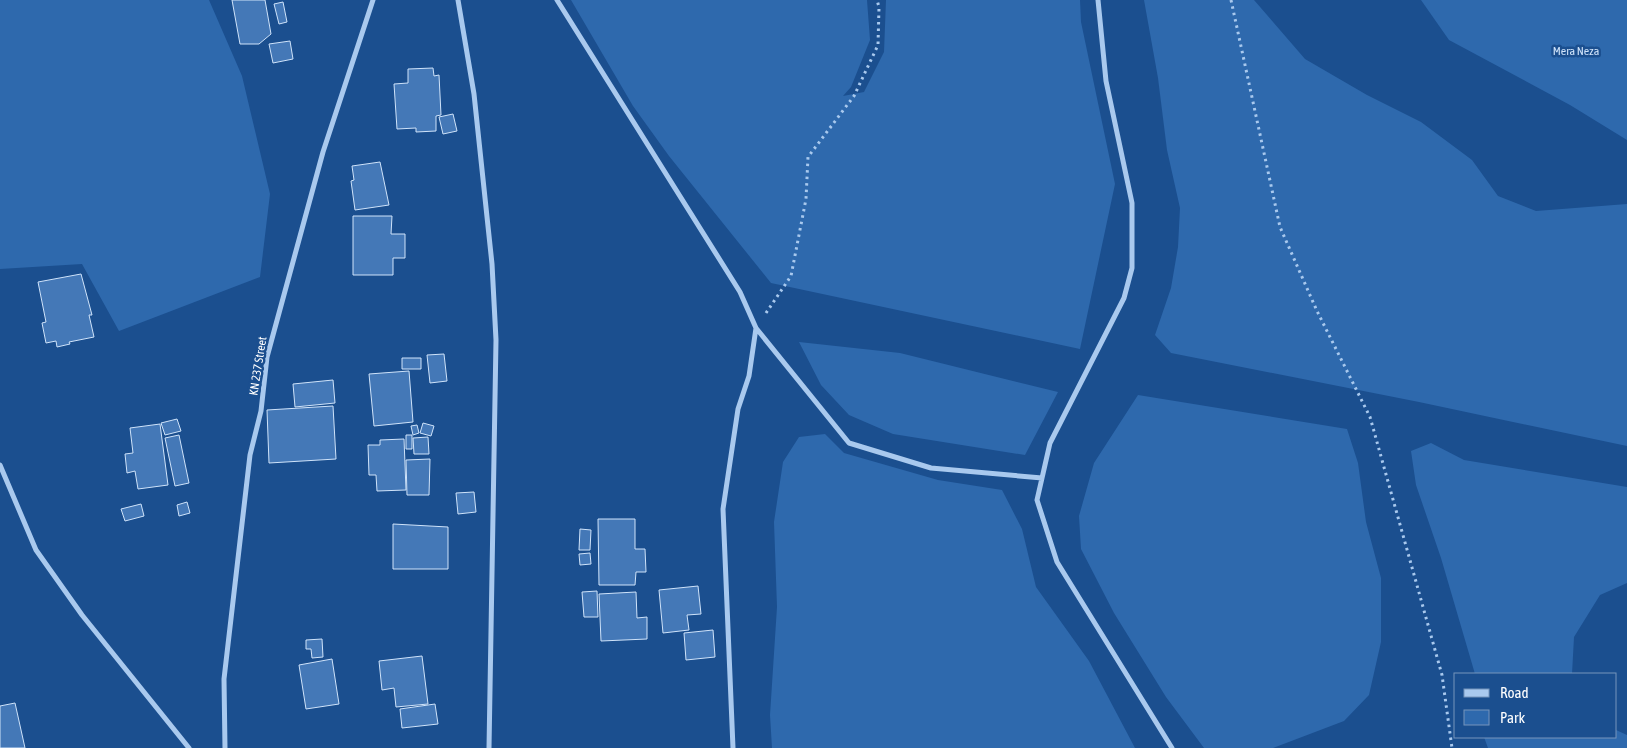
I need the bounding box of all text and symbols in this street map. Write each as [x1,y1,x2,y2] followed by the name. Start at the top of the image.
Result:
[1553,44,1599,58] park label: Mera Neza
[246,335,270,396] street label: KN 237 Street
[1454,673,1617,738] legend
[1500,684,1529,701] text: Road
[1500,709,1525,726] text: Park

